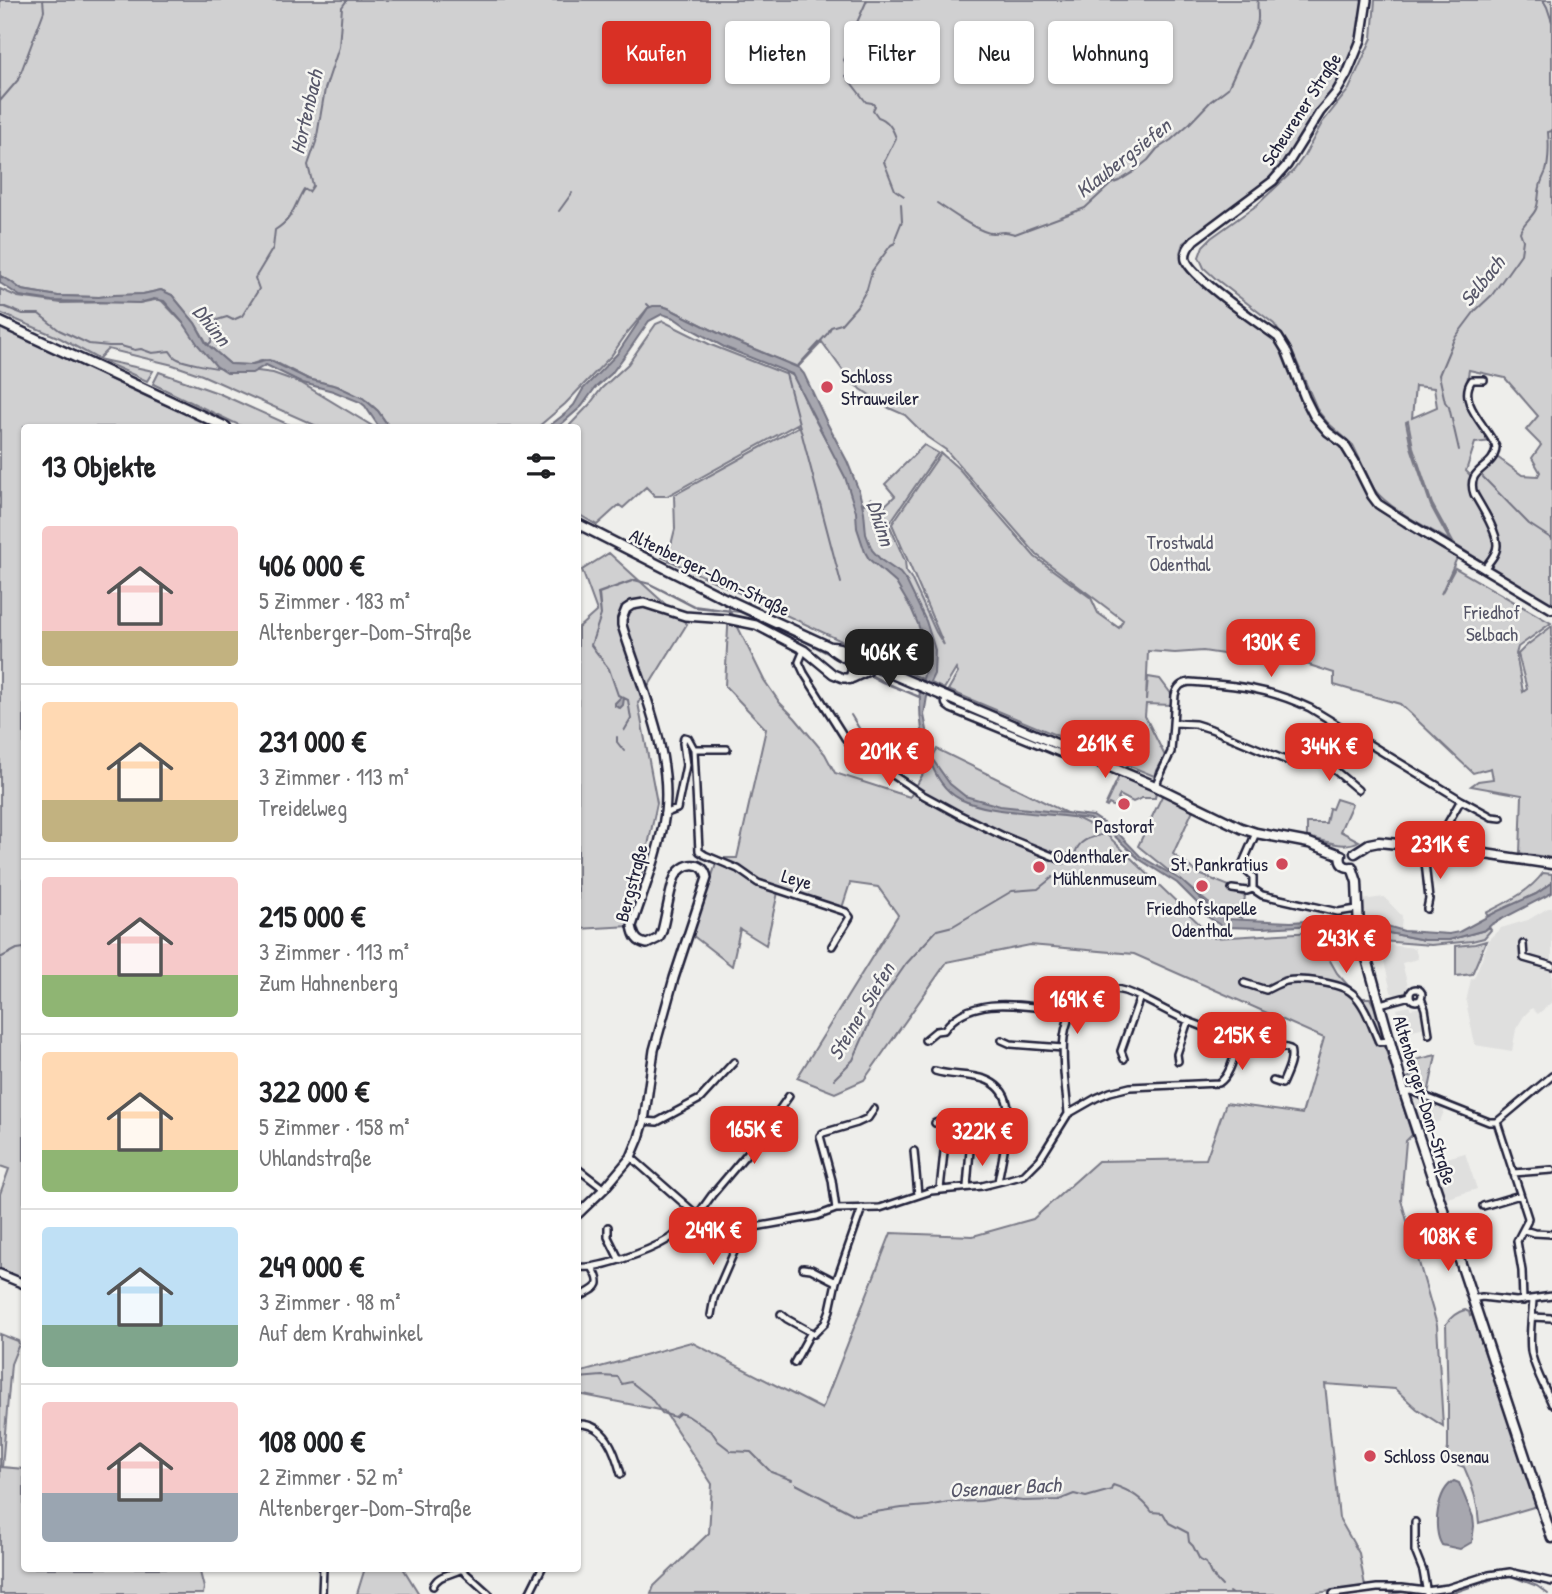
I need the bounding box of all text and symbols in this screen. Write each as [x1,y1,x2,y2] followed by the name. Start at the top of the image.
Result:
[602,21,711,84] chip: Kaufen
[725,21,830,84] chip: Mieten
[844,21,940,84] chip: Filter
[954,21,1034,84] chip: Neu
[1048,21,1173,84] chip: Wohnung
[1255,47,1347,170] street label: Scheurener Straße
[282,66,330,157] water label: Hortenbach
[1069,111,1178,205] water label: Klaubergsiefen
[1453,249,1512,312] water label: Selbach
[186,298,239,353] water label: Dhünn
[841,363,920,411] place label: Schloss Strauweiler
[819,379,835,395] marker: Schloss Strauweiler
[42,446,156,486] text: 13 Objekte
[522,447,560,485] icon: filters
[860,497,902,551] water label: Dhünn
[625,522,795,622] street label: Altenberger-Dom-Straße
[1147,529,1214,577] park label: Trostwald Odenthal
[259,545,364,585] text: 406 000 €
[98,554,182,638] icon: home
[259,585,410,616] text: 5 Zimmer · 183 m²
[1463,599,1520,647] park label: Friedhof Selbach
[259,616,472,647] text: Altenberger-Dom-Straße
[1214,620,1328,679] pin: 130K €
[1242,626,1300,657] text: 130K €
[832,630,946,689] pin: 406K €
[861,636,917,667] text: 406K €
[1048,720,1162,780] pin: 261K €
[259,721,366,761] text: 231 000 €
[1272,724,1386,783] pin: 344K €
[1077,727,1133,758] text: 261K €
[832,728,946,788] pin: 201K €
[98,730,182,814] icon: home
[1301,730,1357,761] text: 344K €
[860,735,918,766] text: 201K €
[259,761,409,792] text: 3 Zimmer · 113 m²
[259,792,347,823] text: Treidelweg
[1116,796,1132,812] marker: Pastorat
[1094,813,1154,839] place label: Pastorat
[1383,822,1497,881] pin: 231K €
[1411,828,1469,859] text: 231K €
[608,841,654,925] street label: Bergstraße
[1053,843,1157,891] place label: Odenthaler Mühlenmuseum
[1171,851,1268,877] place label: St. Pankratius
[1274,856,1290,872] marker: St. Pankratius
[1031,859,1047,875] marker: Odenthaler Mühlenmuseum
[779,862,816,896] street label: Leye
[1194,878,1210,894] marker: Friedhofskapelle Odenthal
[1146,895,1258,943] place label: Friedhofskapelle Odenthal
[259,896,365,936] text: 215 000 €
[98,905,182,989] icon: home
[1289,916,1403,975] pin: 243K €
[1317,922,1375,953] text: 243K €
[259,936,409,967] text: 3 Zimmer · 113 m²
[821,956,902,1065] water label: Steiner Siefen
[259,967,398,998] text: Zum Hahnenberg
[1020,976,1134,1036] pin: 169K €
[1050,983,1104,1014] text: 169K €
[1185,1012,1299,1072] pin: 215K €
[1387,1012,1463,1188] street label: Altenberger-Dom-Straße
[1213,1019,1271,1050] text: 215K €
[259,1071,369,1111] text: 322 000 €
[98,1080,182,1164] icon: home
[697,1106,811,1166] pin: 165K €
[925,1108,1039,1168] pin: 322K €
[259,1111,410,1142] text: 5 Zimmer · 158 m²
[726,1113,782,1144] text: 165K €
[952,1115,1012,1146] text: 322K €
[259,1142,372,1173] text: Uhlandstraße
[656,1208,770,1267] pin: 249K €
[685,1214,741,1245] text: 249K €
[1391,1214,1505,1273] pin: 108K €
[1420,1220,1477,1251] text: 108K €
[259,1246,364,1286] text: 249 000 €
[98,1255,182,1339] icon: home
[259,1286,401,1317] text: 3 Zimmer · 98 m²
[259,1317,423,1348] text: Auf dem Krahwinkel
[259,1421,365,1461] text: 108 000 €
[98,1430,182,1514] icon: home
[1384,1443,1489,1469] place label: Schloss Osenau
[1362,1448,1378,1464] marker: Schloss Osenau
[259,1461,403,1492] text: 2 Zimmer · 52 m²
[949,1470,1063,1504] water label: Osenauer Bach
[259,1492,472,1523] text: Altenberger-Dom-Straße

